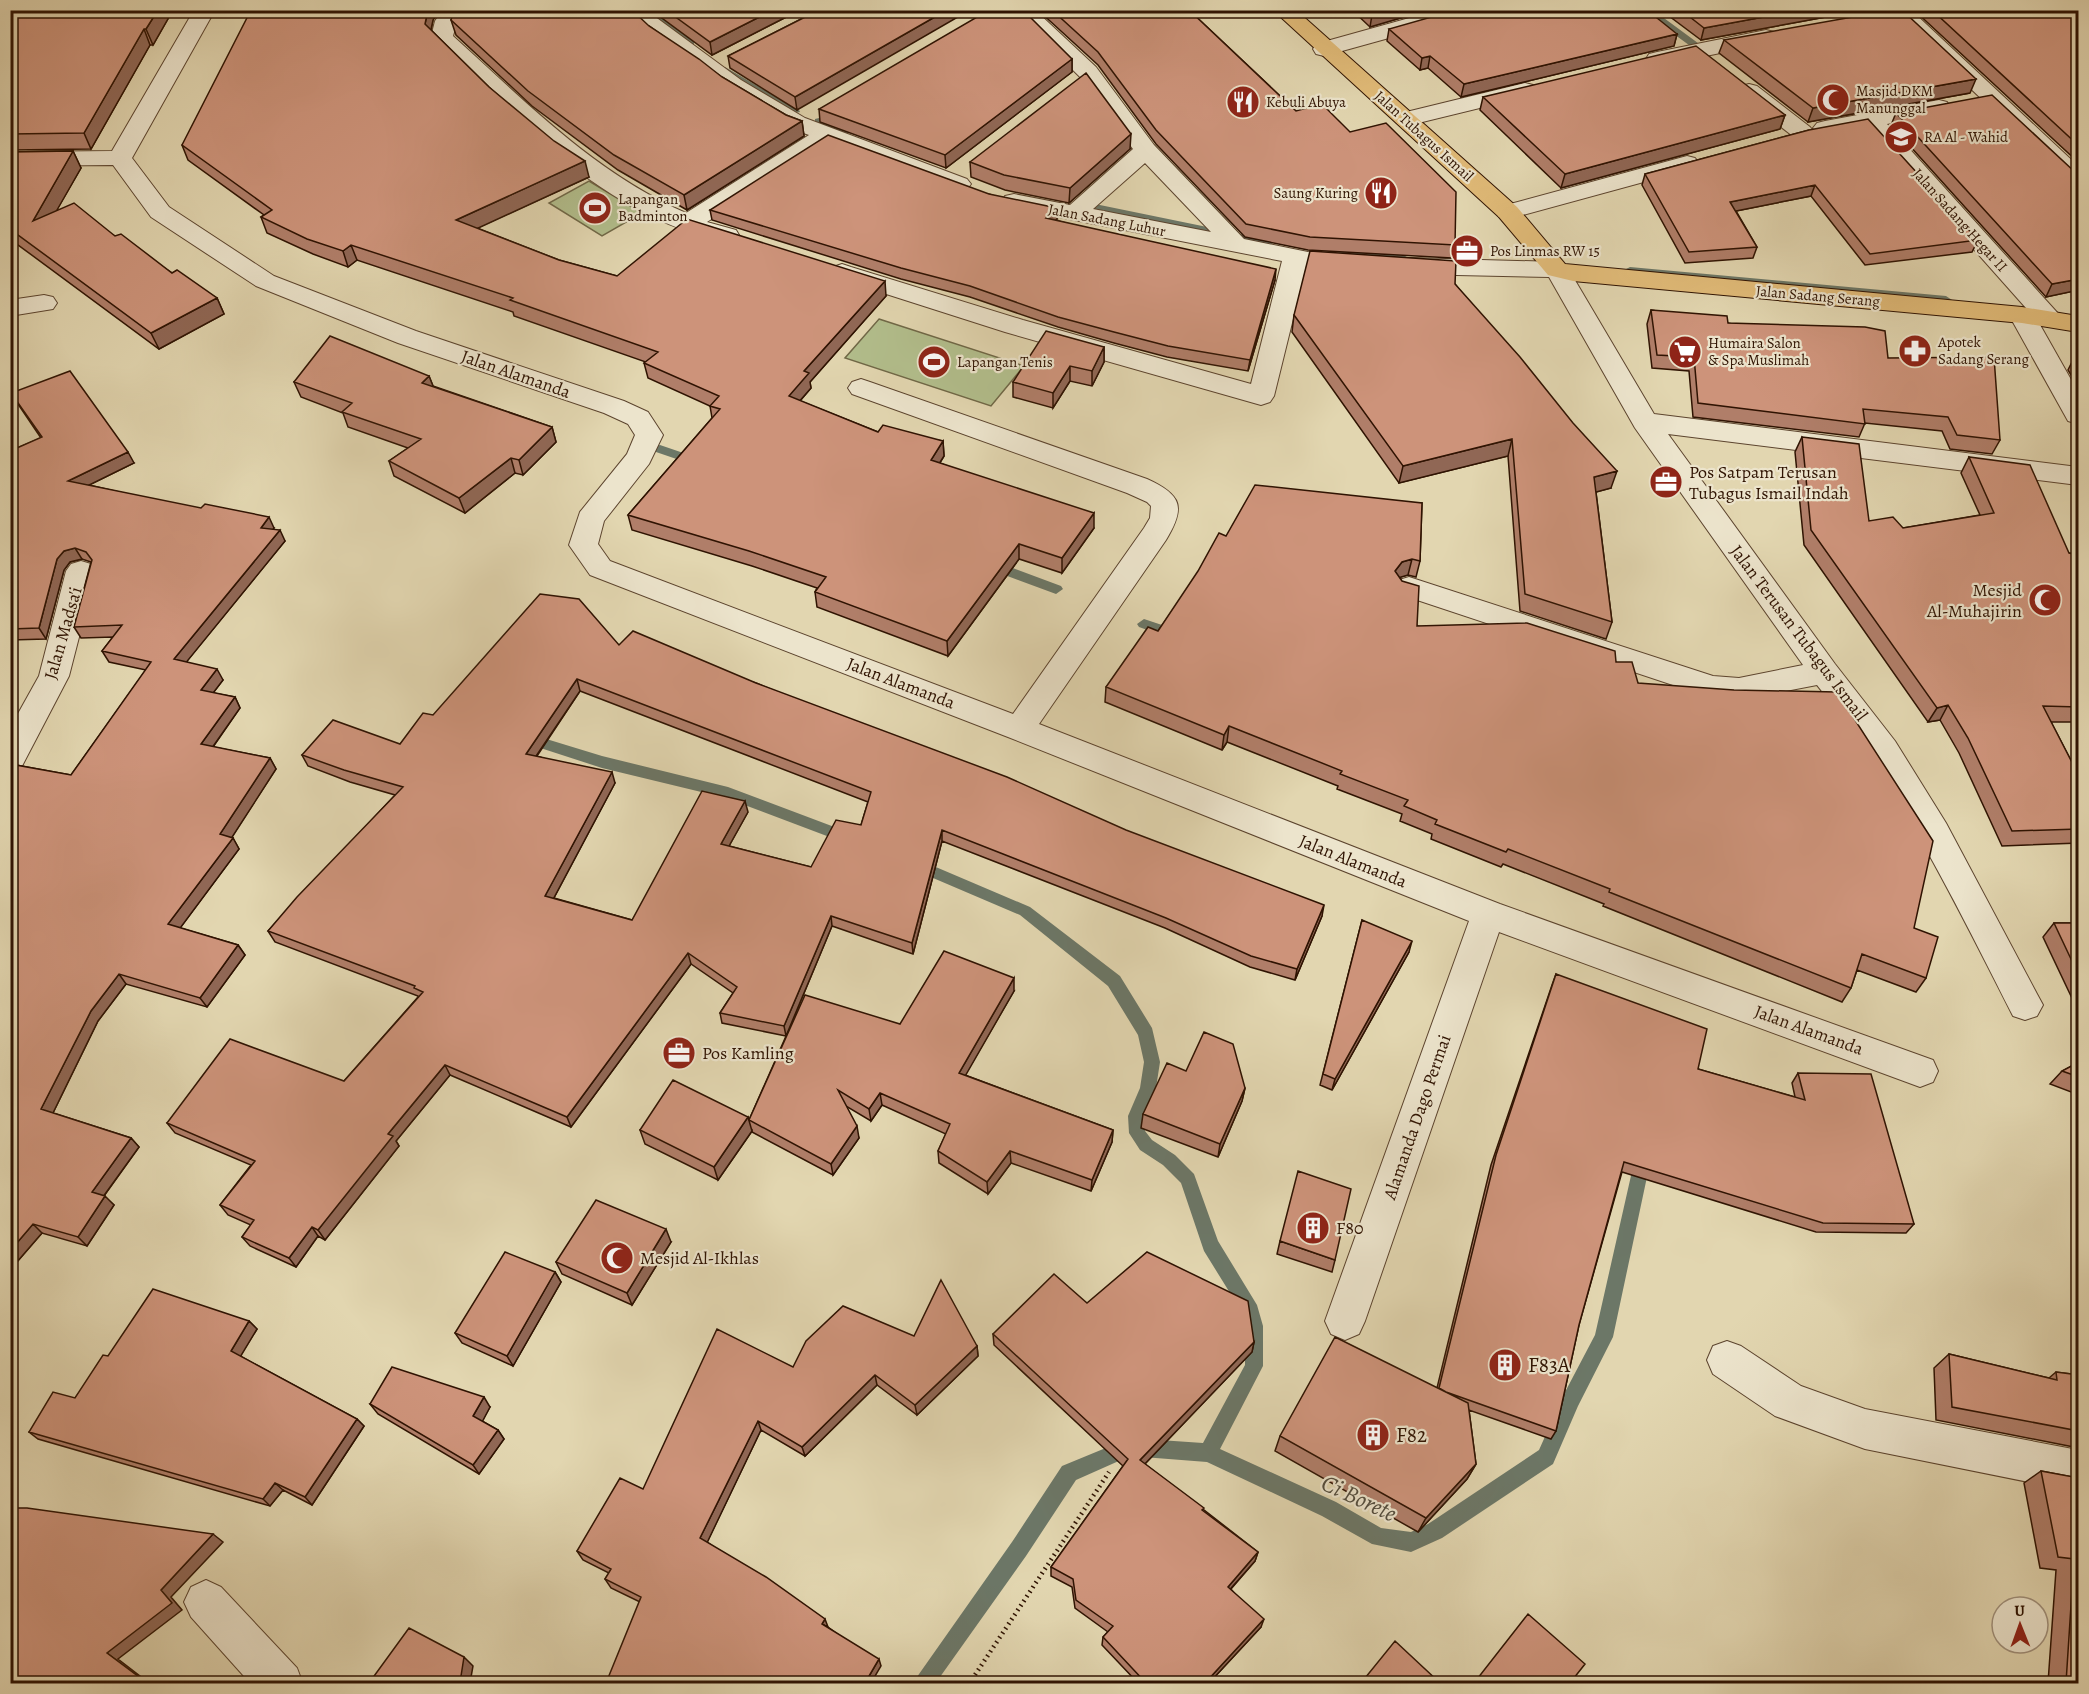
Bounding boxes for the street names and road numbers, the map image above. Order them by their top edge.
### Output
street label: Jalan Tubagus Ismail [1370,86,1478,186]
street label: Jalan Sadang Hegar II [1908,164,2012,276]
street label: Jalan Sadang Luhur [1047,199,1168,241]
street label: Jalan Sadang Serang [1755,281,1881,311]
street label: Jalan Alamanda [458,344,574,404]
street label: Jalan Terusan Tubagus Ismail [1725,540,1874,726]
street label: Jalan Madsa'i [38,584,88,682]
street label: Jalan Alamanda [843,651,959,715]
street label: Jalan Alamanda [1296,828,1411,894]
street label: Jalan Alamanda [1751,999,1867,1061]
street label: Alamanda Dago Permai [1377,1031,1456,1204]

